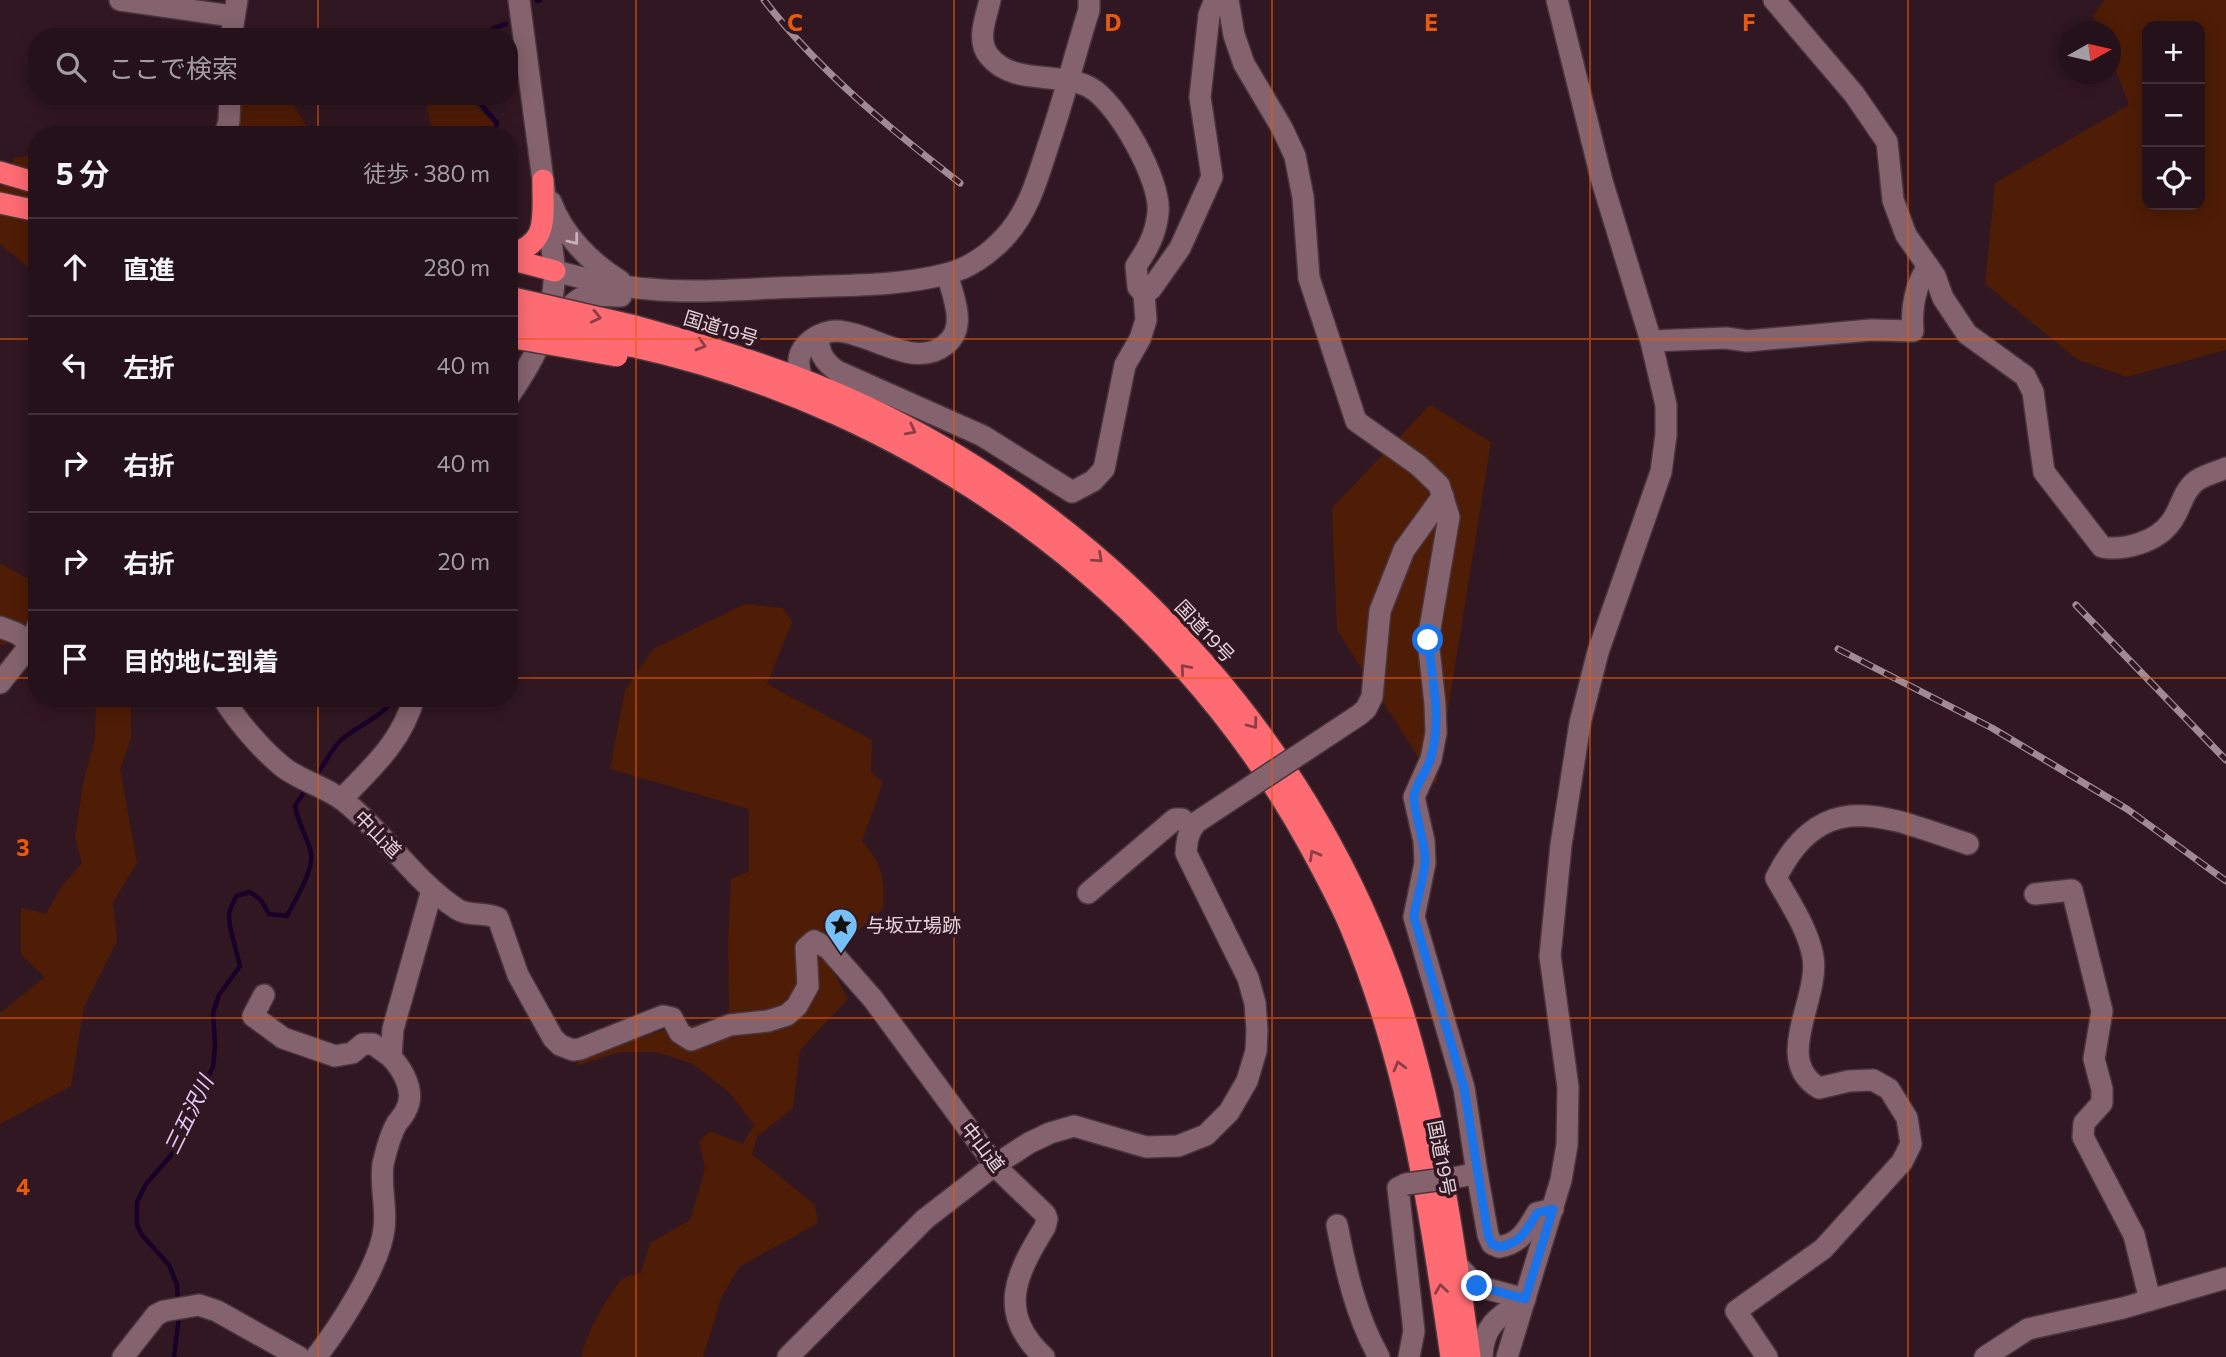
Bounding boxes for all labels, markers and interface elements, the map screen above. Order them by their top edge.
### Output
text: C [787,8,803,36]
text: D [1105,8,1122,36]
text: E [1424,8,1438,36]
text: F [1742,8,1756,36]
north arrow [2058,21,2121,84]
map controls [2142,21,2205,210]
button: + [2142,21,2205,84]
search box [28,28,518,105]
icon: search [52,48,90,86]
text: ここで検索 [108,52,238,83]
button: − [2142,84,2205,147]
button: locate [2142,147,2205,210]
text: 5 分 [56,154,109,191]
text: 徒歩 · 380 m [363,159,490,187]
one-way arrow [566,232,579,245]
icon: ahead [56,248,94,286]
text: 直進 [123,253,175,284]
text: 280 m [424,253,490,281]
street label: 国道19号 [681,305,761,350]
one-way arrow [590,309,602,323]
one-way arrow [694,336,706,351]
icon: left [56,346,94,384]
text: 左折 [123,351,175,382]
text: 40 m [437,351,490,379]
one-way arrow [904,421,916,435]
icon: right [56,444,94,482]
text: 右折 [123,449,175,480]
text: 40 m [437,449,490,477]
icon: right [56,542,94,580]
text: 右折 [123,547,175,578]
text: 20 m [438,547,490,575]
one-way arrow [1090,550,1103,562]
street label: 国道19号 [1171,595,1240,667]
route start [1412,624,1443,655]
icon: arrive [56,640,94,678]
text: 目的地に到着 [123,645,279,676]
one-way arrow [1180,664,1193,677]
one-way arrow [1245,716,1257,729]
street label: 中山道 [350,805,407,862]
text: 3 [16,833,30,861]
one-way arrow [1309,850,1323,863]
place icon: 与坂立場跡 [822,906,860,955]
place label: 与坂立場跡 [866,913,961,936]
one-way arrow [1392,1060,1407,1072]
water label: 三五沢川 [158,1069,218,1158]
street label: 中山道 [957,1117,1010,1176]
street label: 国道19号 [1424,1118,1461,1198]
text: 4 [16,1172,30,1200]
route end [1461,1270,1492,1301]
one-way arrow [1434,1284,1449,1295]

